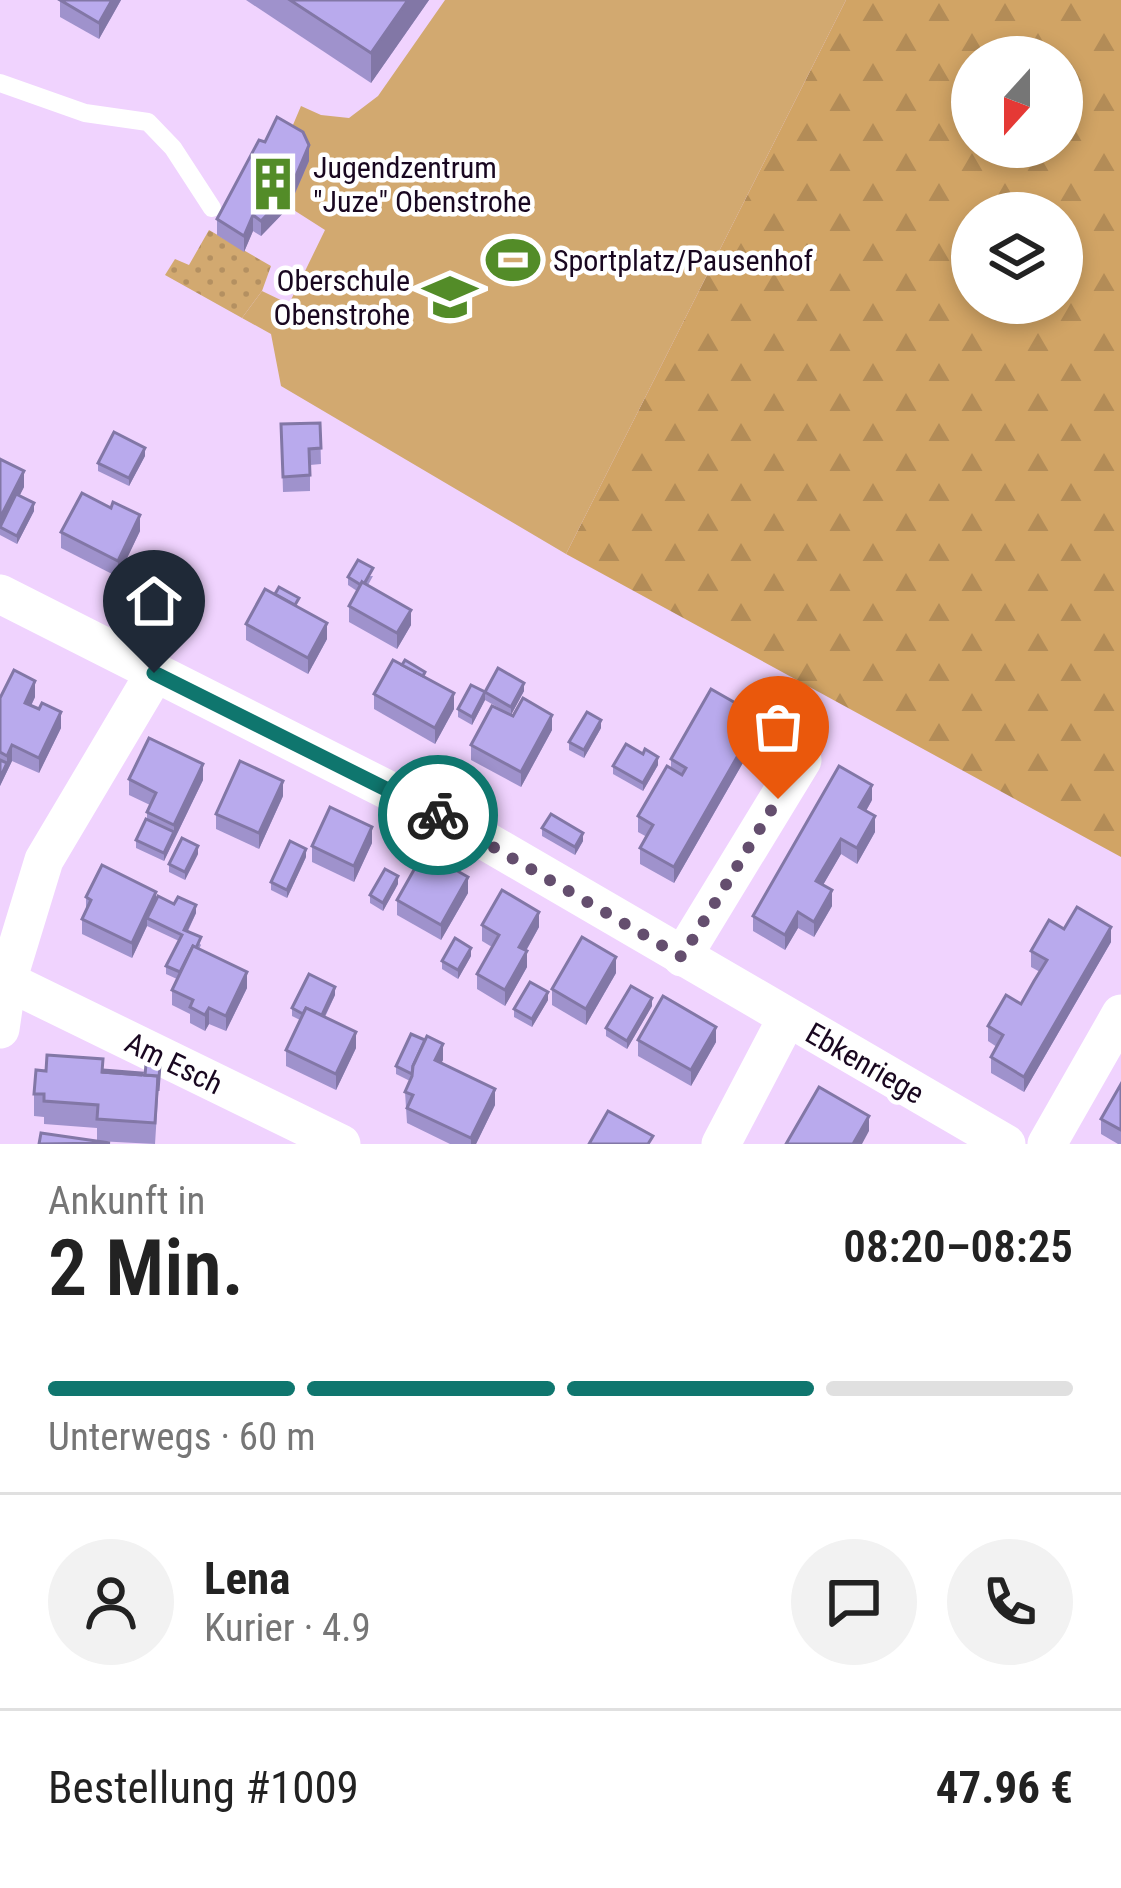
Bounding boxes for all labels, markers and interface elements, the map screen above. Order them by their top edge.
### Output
north arrow [951,36,1083,168]
map controls [951,36,1083,324]
place label: Jugendzentrum "Juze" Obenstrohe [313,150,531,219]
building icon: Jugendzentrum "Juze" Obenstrohe [244,155,302,213]
button: layers [951,192,1083,324]
sports icon: Sportplatz/Pausenhof [484,231,542,289]
place label: Sportplatz/Pausenhof [553,243,814,278]
place label: Oberschule Obenstrohe [274,263,410,332]
school or university icon: Oberschule Obenstrohe [421,268,479,326]
pin [103,550,205,673]
icon: home [121,568,187,634]
pin [727,676,829,799]
icon: bag [745,694,811,760]
courier [378,755,498,875]
icon: bike [405,782,471,848]
street label: Ebkenriege [800,1015,930,1111]
street label: Am Esch [120,1025,228,1101]
text: Ankunft in [48,1178,205,1224]
text: 08:20–08:25 [843,1220,1073,1273]
text: 2 Min. [48,1223,244,1314]
text: Unterwegs · 60 m [48,1414,316,1460]
button: person [48,1539,174,1665]
button: chat [791,1539,917,1665]
button: phone [947,1539,1073,1665]
text: Lena [204,1552,290,1605]
text: Kurier · 4.9 [204,1605,371,1651]
text: Bestellung #1009 [48,1761,359,1814]
text: 47.96 € [936,1761,1073,1814]

